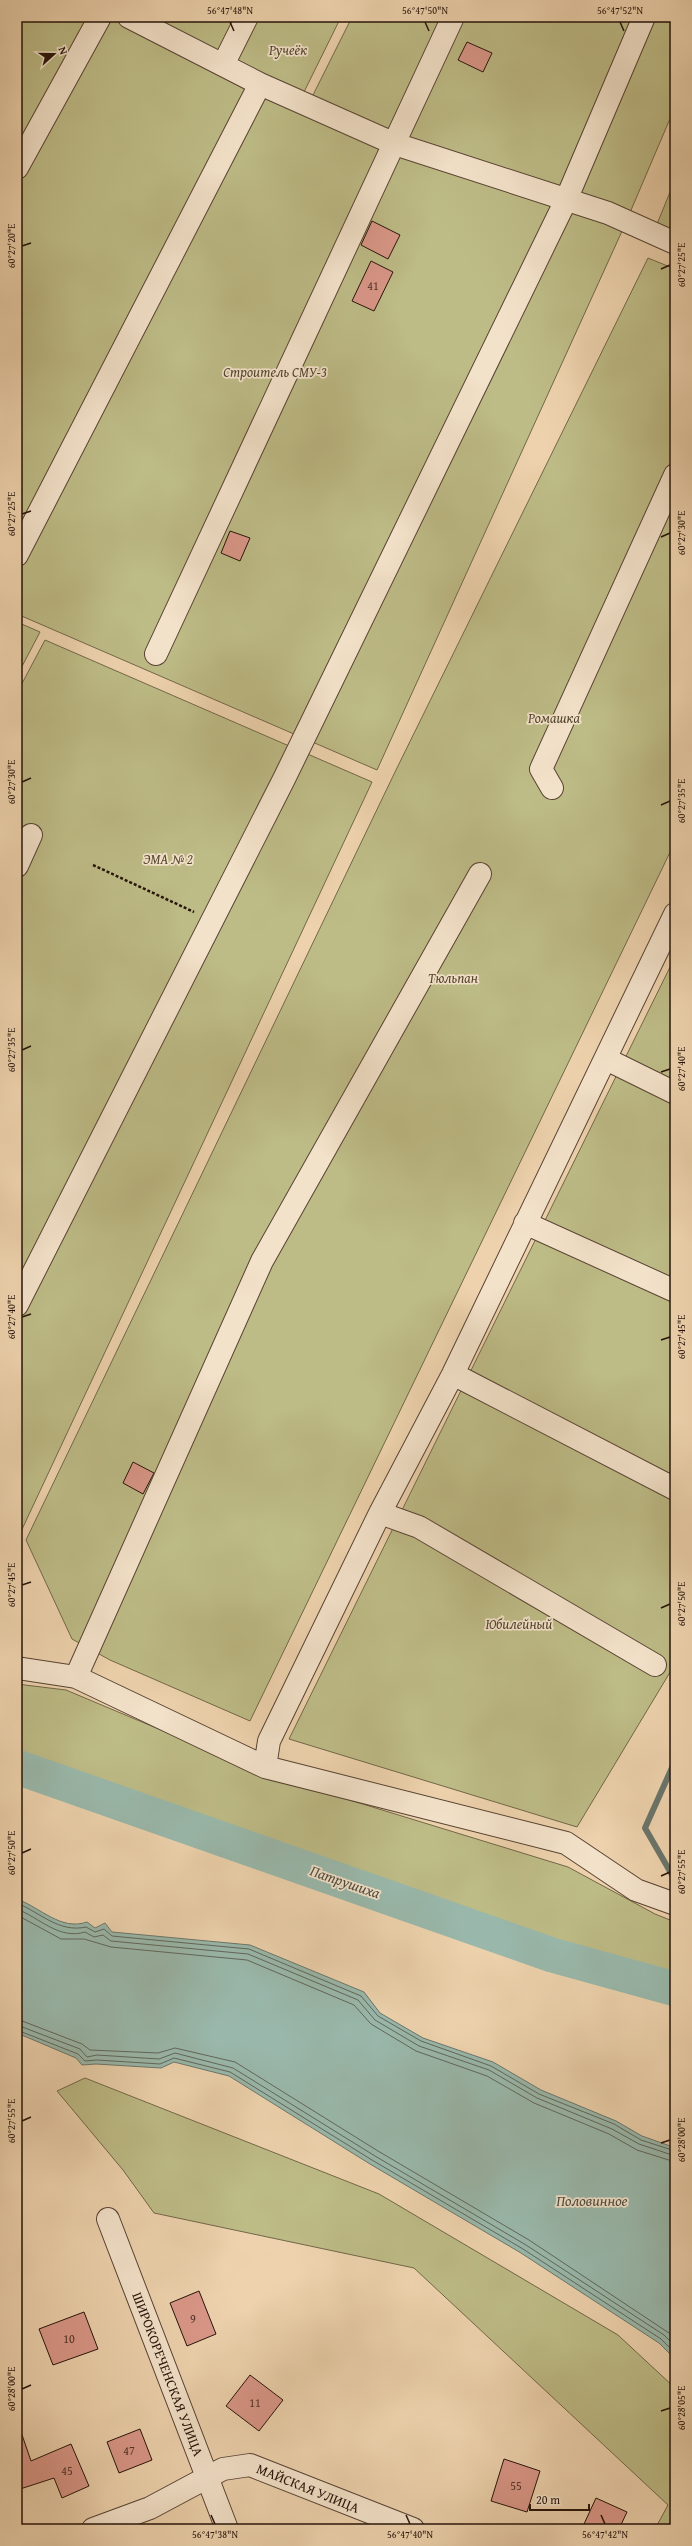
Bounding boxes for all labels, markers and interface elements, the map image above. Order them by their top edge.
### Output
text: 56°47'48"N [207,3,253,18]
text: 56°47'50"N [402,3,448,18]
text: 56°47'52"N [597,3,643,18]
north arrow [34,34,74,74]
park label: Ручеёк [268,40,307,60]
text: N [55,44,72,57]
text: 60°27'20"E [4,224,19,268]
text: 60°27'25"E [674,243,689,287]
house number: 41 [367,277,379,294]
park label: Строитель СМУ-3 [223,362,327,382]
text: 60°27'25"E [4,492,19,536]
text: 60°27'30"E [674,511,689,555]
park label: Ромашка [527,708,581,728]
text: 60°27'30"E [4,760,19,804]
text: 60°27'35"E [674,779,689,823]
park label: ЭМА № 2 [143,849,193,869]
park label: Тюльпан [428,968,478,988]
text: 60°27'35"E [4,1028,19,1072]
text: 60°27'40"E [674,1047,689,1091]
text: 60°27'40"E [4,1295,19,1339]
text: 60°27'45"E [674,1315,689,1359]
text: 60°27'45"E [4,1563,19,1607]
text: 60°27'50"E [674,1582,689,1626]
park label: Юбилейный [486,1614,552,1634]
text: 60°27'50"E [4,1831,19,1875]
text: 60°27'55"E [674,1850,689,1894]
water label: Патрушиха [307,1860,383,1903]
text: 60°27'55"E [4,2099,19,2143]
text: 60°28'00"E [674,2118,689,2162]
water label: Половинное [556,2190,628,2211]
street label: ШИРОКОРЕЧЕНСКАЯ УЛИЦА [127,2289,209,2459]
house number: 9 [190,2310,196,2327]
house number: 10 [63,2330,75,2347]
text: 60°28'00"E [4,2367,19,2411]
text: 60°28'05"E [674,2386,689,2430]
house number: 11 [249,2394,261,2411]
house number: 47 [123,2442,135,2459]
street label: МАЙСКАЯ УЛИЦА [254,2458,363,2518]
house number: 45 [61,2462,73,2479]
house number: 55 [510,2477,522,2494]
scale bar [530,2486,589,2512]
text: 20 m [536,2491,560,2508]
text: 56°47'38"N [192,2527,238,2542]
text: 56°47'40"N [387,2527,433,2542]
text: 56°47'42"N [582,2527,628,2542]

